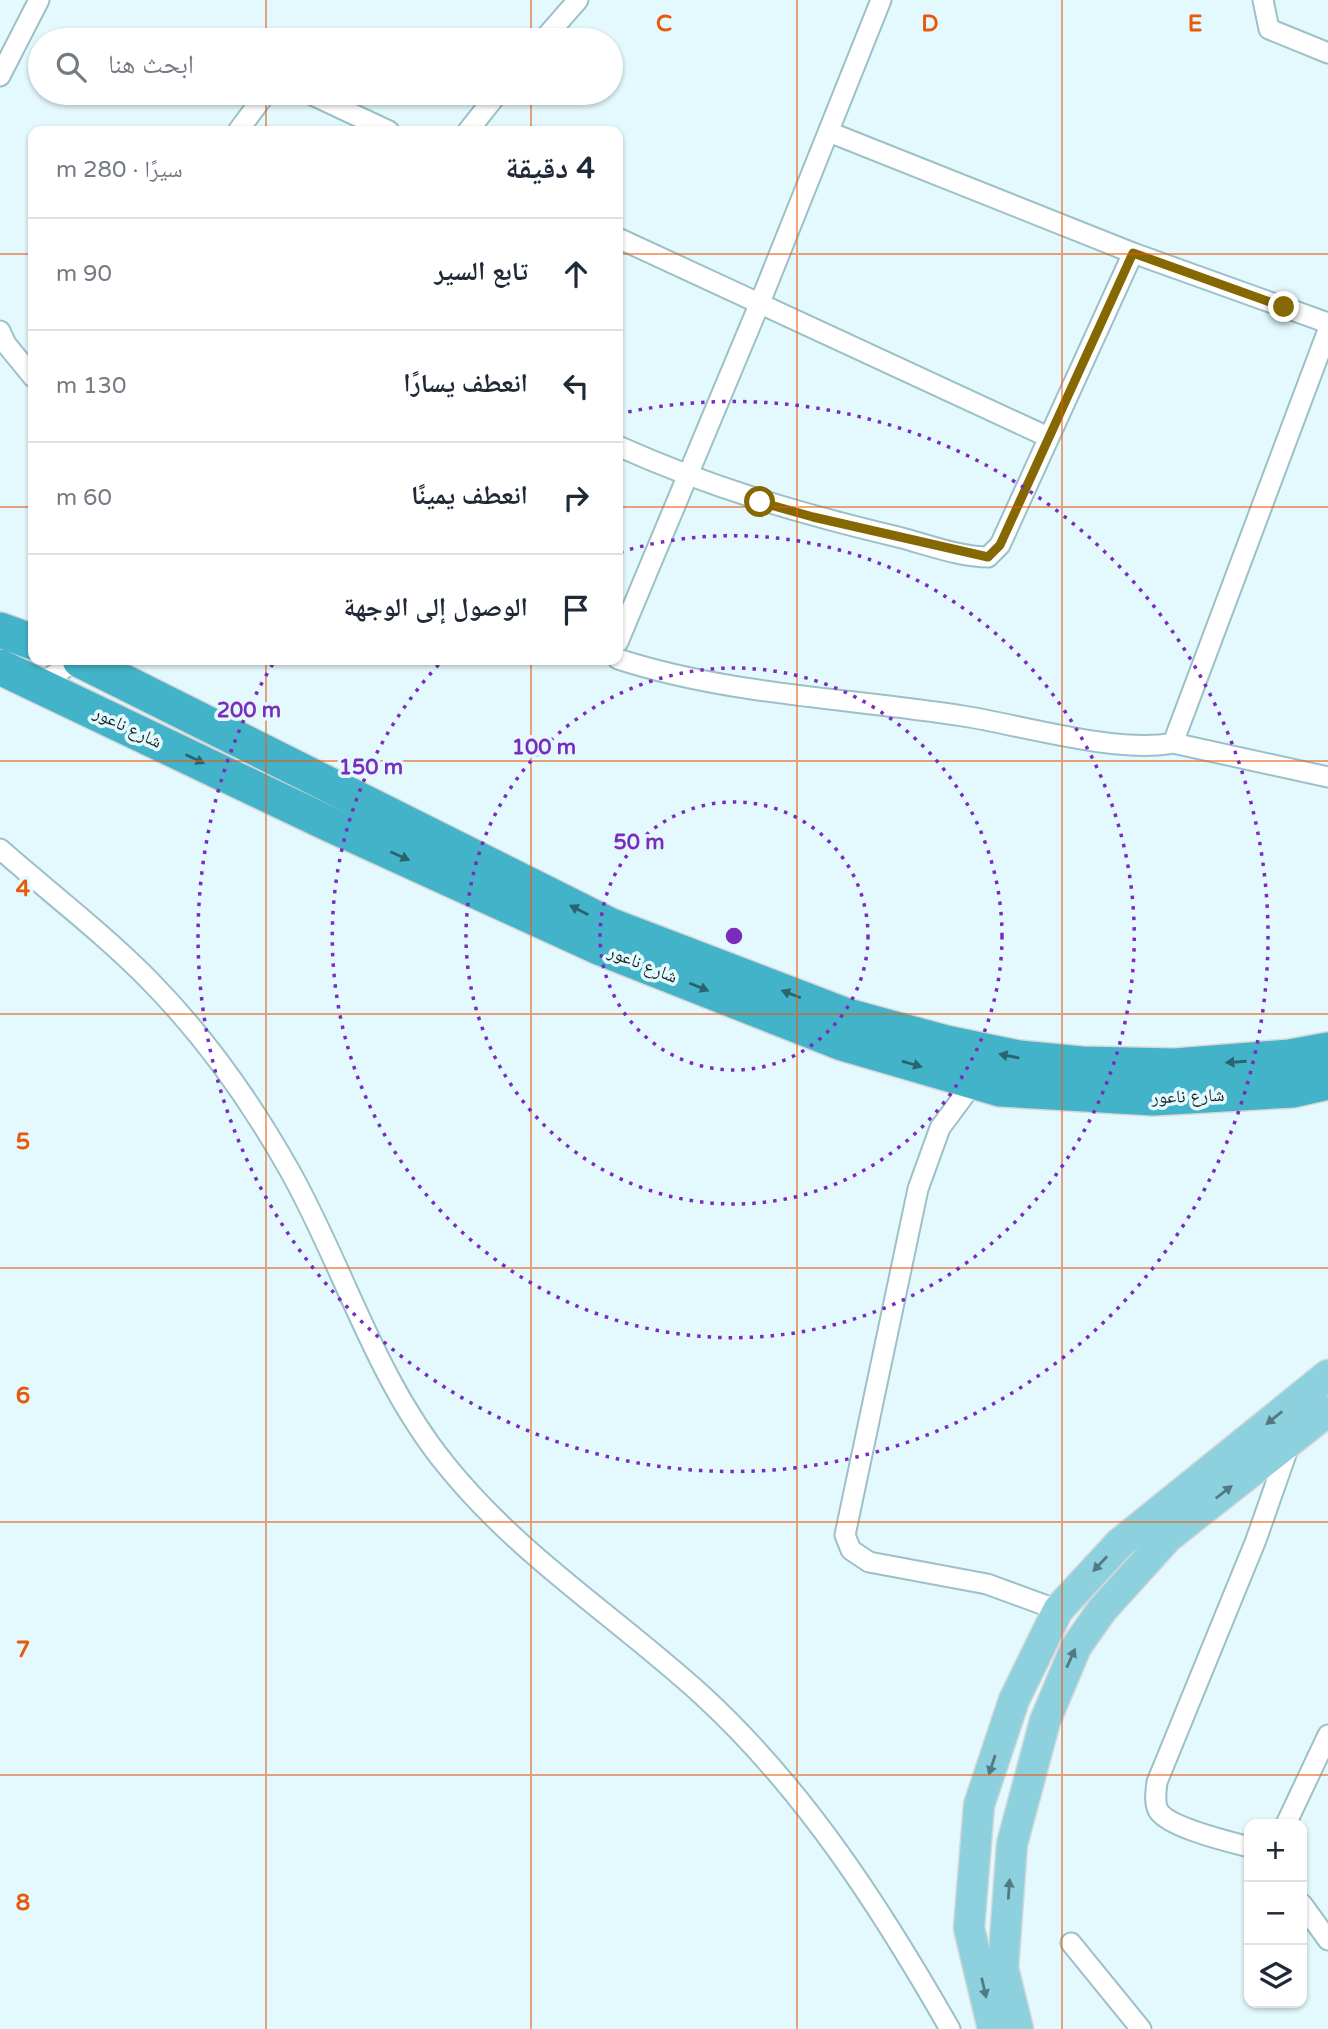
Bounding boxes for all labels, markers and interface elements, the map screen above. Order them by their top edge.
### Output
text: C [656,10,672,38]
text: D [921,10,939,38]
text: E [1188,10,1202,38]
search box [28,28,623,105]
icon: search [52,48,90,86]
text: ابحث هنا [108,49,194,80]
text: 4 دقيقة [505,150,595,187]
text: سيرًا · 280 m [56,156,183,184]
icon: ahead [557,255,595,293]
text: تابع السير [435,256,528,287]
text: 90 m [56,260,112,288]
route end [1268,291,1299,322]
icon: left [557,367,595,405]
text: انعطف يسارًا [403,368,528,399]
text: 130 m [56,372,126,400]
icon: right [557,479,595,517]
text: انعطف يمينًا [411,480,528,511]
text: 60 m [56,484,112,512]
route start [744,486,775,517]
icon: arrive [557,591,595,629]
text: الوصول إلى الوجهة [344,592,528,623]
text: 200 m [217,698,281,723]
street label: شارع ناعور [90,701,166,753]
text: 100 m [512,735,576,760]
one-way arrow [185,753,205,765]
text: 150 m [339,755,403,780]
text: 50 m [613,830,665,855]
one-way arrow [390,851,410,862]
text: 4 [16,875,31,903]
one-way arrow [569,905,589,916]
centre of rings [722,924,746,948]
street label: شارع ناعور [604,940,681,988]
one-way arrow [688,981,709,992]
one-way arrow [780,988,801,999]
one-way arrow [998,1050,1020,1061]
one-way arrow [1225,1057,1247,1068]
one-way arrow [901,1059,923,1070]
street label: شارع ناعور [1150,1084,1225,1108]
text: 5 [16,1128,30,1156]
text: 6 [16,1382,30,1410]
one-way arrow [1266,1410,1284,1425]
one-way arrow [1216,1485,1233,1500]
one-way arrow [1093,1555,1109,1572]
text: 7 [16,1636,30,1664]
one-way arrow [1065,1648,1077,1668]
one-way arrow [987,1755,997,1776]
map controls [1244,1819,1307,2008]
button: + [1244,1819,1307,1882]
one-way arrow [1004,1878,1015,1900]
button: − [1244,1882,1307,1945]
text: 8 [16,1889,30,1917]
button: layers [1244,1945,1307,2008]
one-way arrow [978,1977,989,1999]

